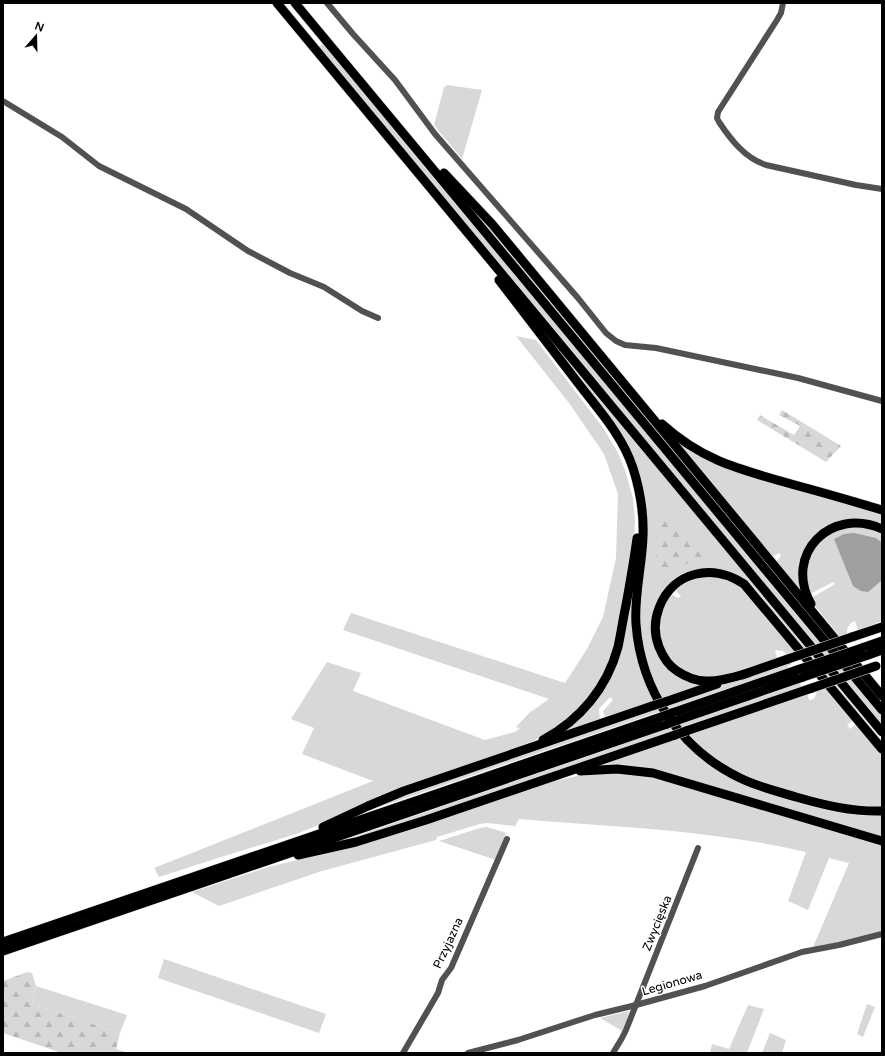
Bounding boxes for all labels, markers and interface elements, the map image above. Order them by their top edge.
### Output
north arrow [16,16,56,56]
text: N [33,19,46,35]
street label: Zwycięska [640,893,674,953]
street label: Przyjazna [430,915,466,971]
street label: Legionowa [640,968,704,998]

